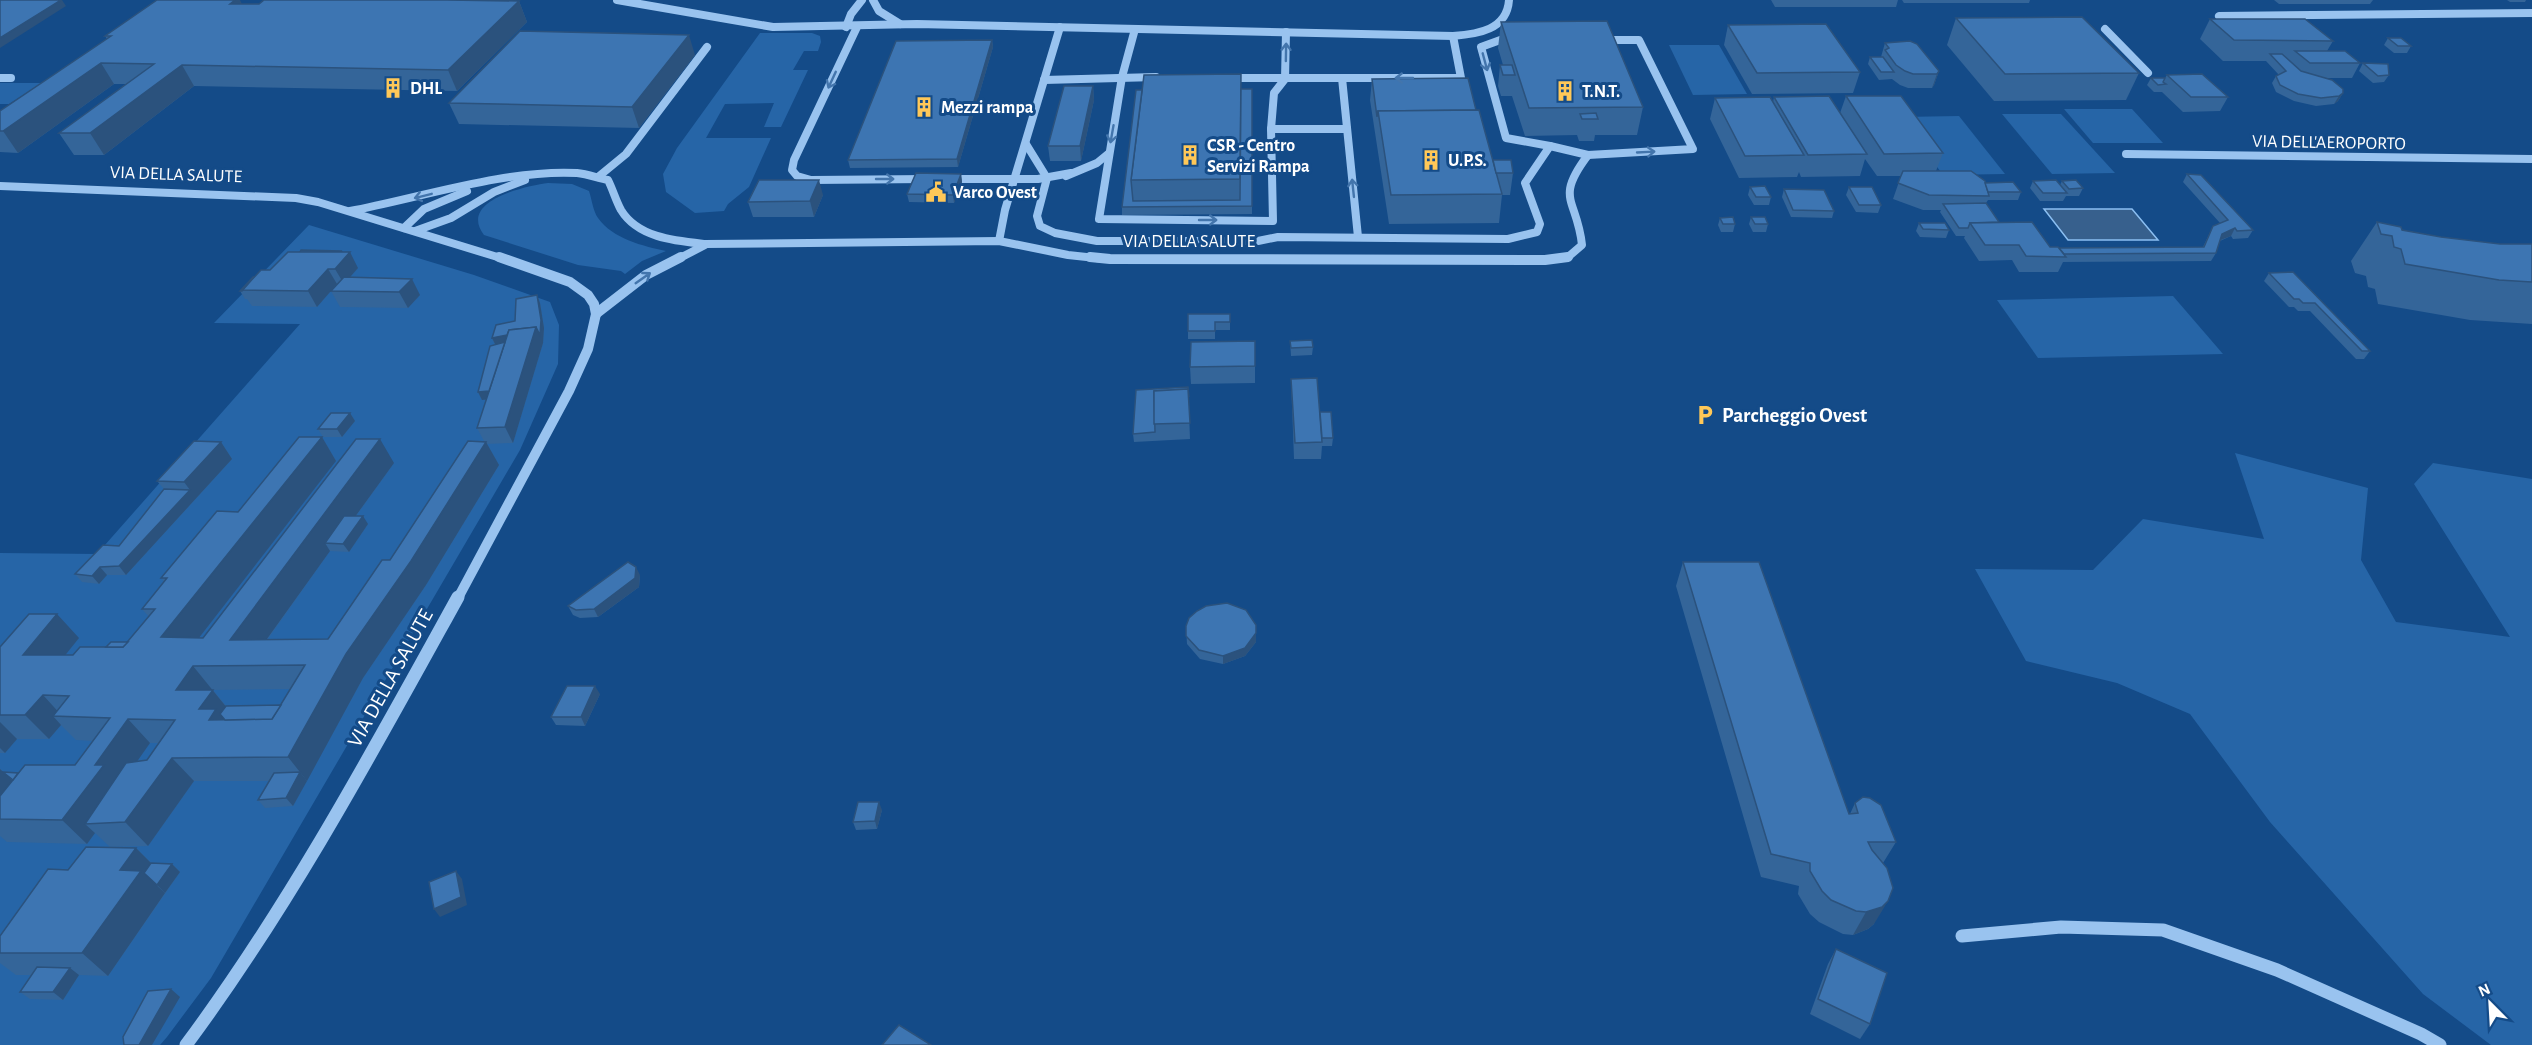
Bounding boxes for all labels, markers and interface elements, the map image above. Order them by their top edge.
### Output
one-way arrow [1280,43,1291,63]
one-way arrow [1480,52,1492,71]
one-way arrow [825,70,837,88]
one-way arrow [1394,72,1414,84]
building icon: DHL [381,76,405,100]
building icon: T.N.T. [1553,79,1577,103]
place label: DHL [410,80,442,98]
place label: T.N.T. [1582,83,1620,101]
building icon: Mezzi rampa [912,95,936,119]
place label: Mezzi rampa [941,99,1034,117]
one-way arrow [1106,124,1117,144]
street label: VIA DELL'AEROPORTO [2252,133,2406,153]
place label: CSR - Centro Servizi Rampa [1207,137,1310,176]
building icon: CSR - Centro Servizi Rampa [1178,143,1202,167]
one-way arrow [1636,146,1656,157]
building icon: U.P.S. [1419,148,1443,172]
place label: U.P.S. [1448,152,1487,170]
street label: VIA DELLA SALUTE [110,164,243,186]
one-way arrow [875,173,895,185]
one-way arrow [1347,178,1358,198]
public building icon: Varco Ovest [924,180,948,204]
place label: Varco Ovest [953,184,1037,202]
one-way arrow [414,191,433,203]
one-way arrow [1198,214,1218,226]
street label: VIA DELLA SALUTE [1123,233,1255,251]
one-way arrow [635,272,651,284]
parking icon: Parcheggio Ovest [1693,403,1717,427]
place label: Parcheggio Ovest [1722,405,1867,426]
street label: VIA DELLA SALUTE [344,606,437,751]
north arrow [2460,973,2520,1033]
text: N [2476,981,2493,1000]

